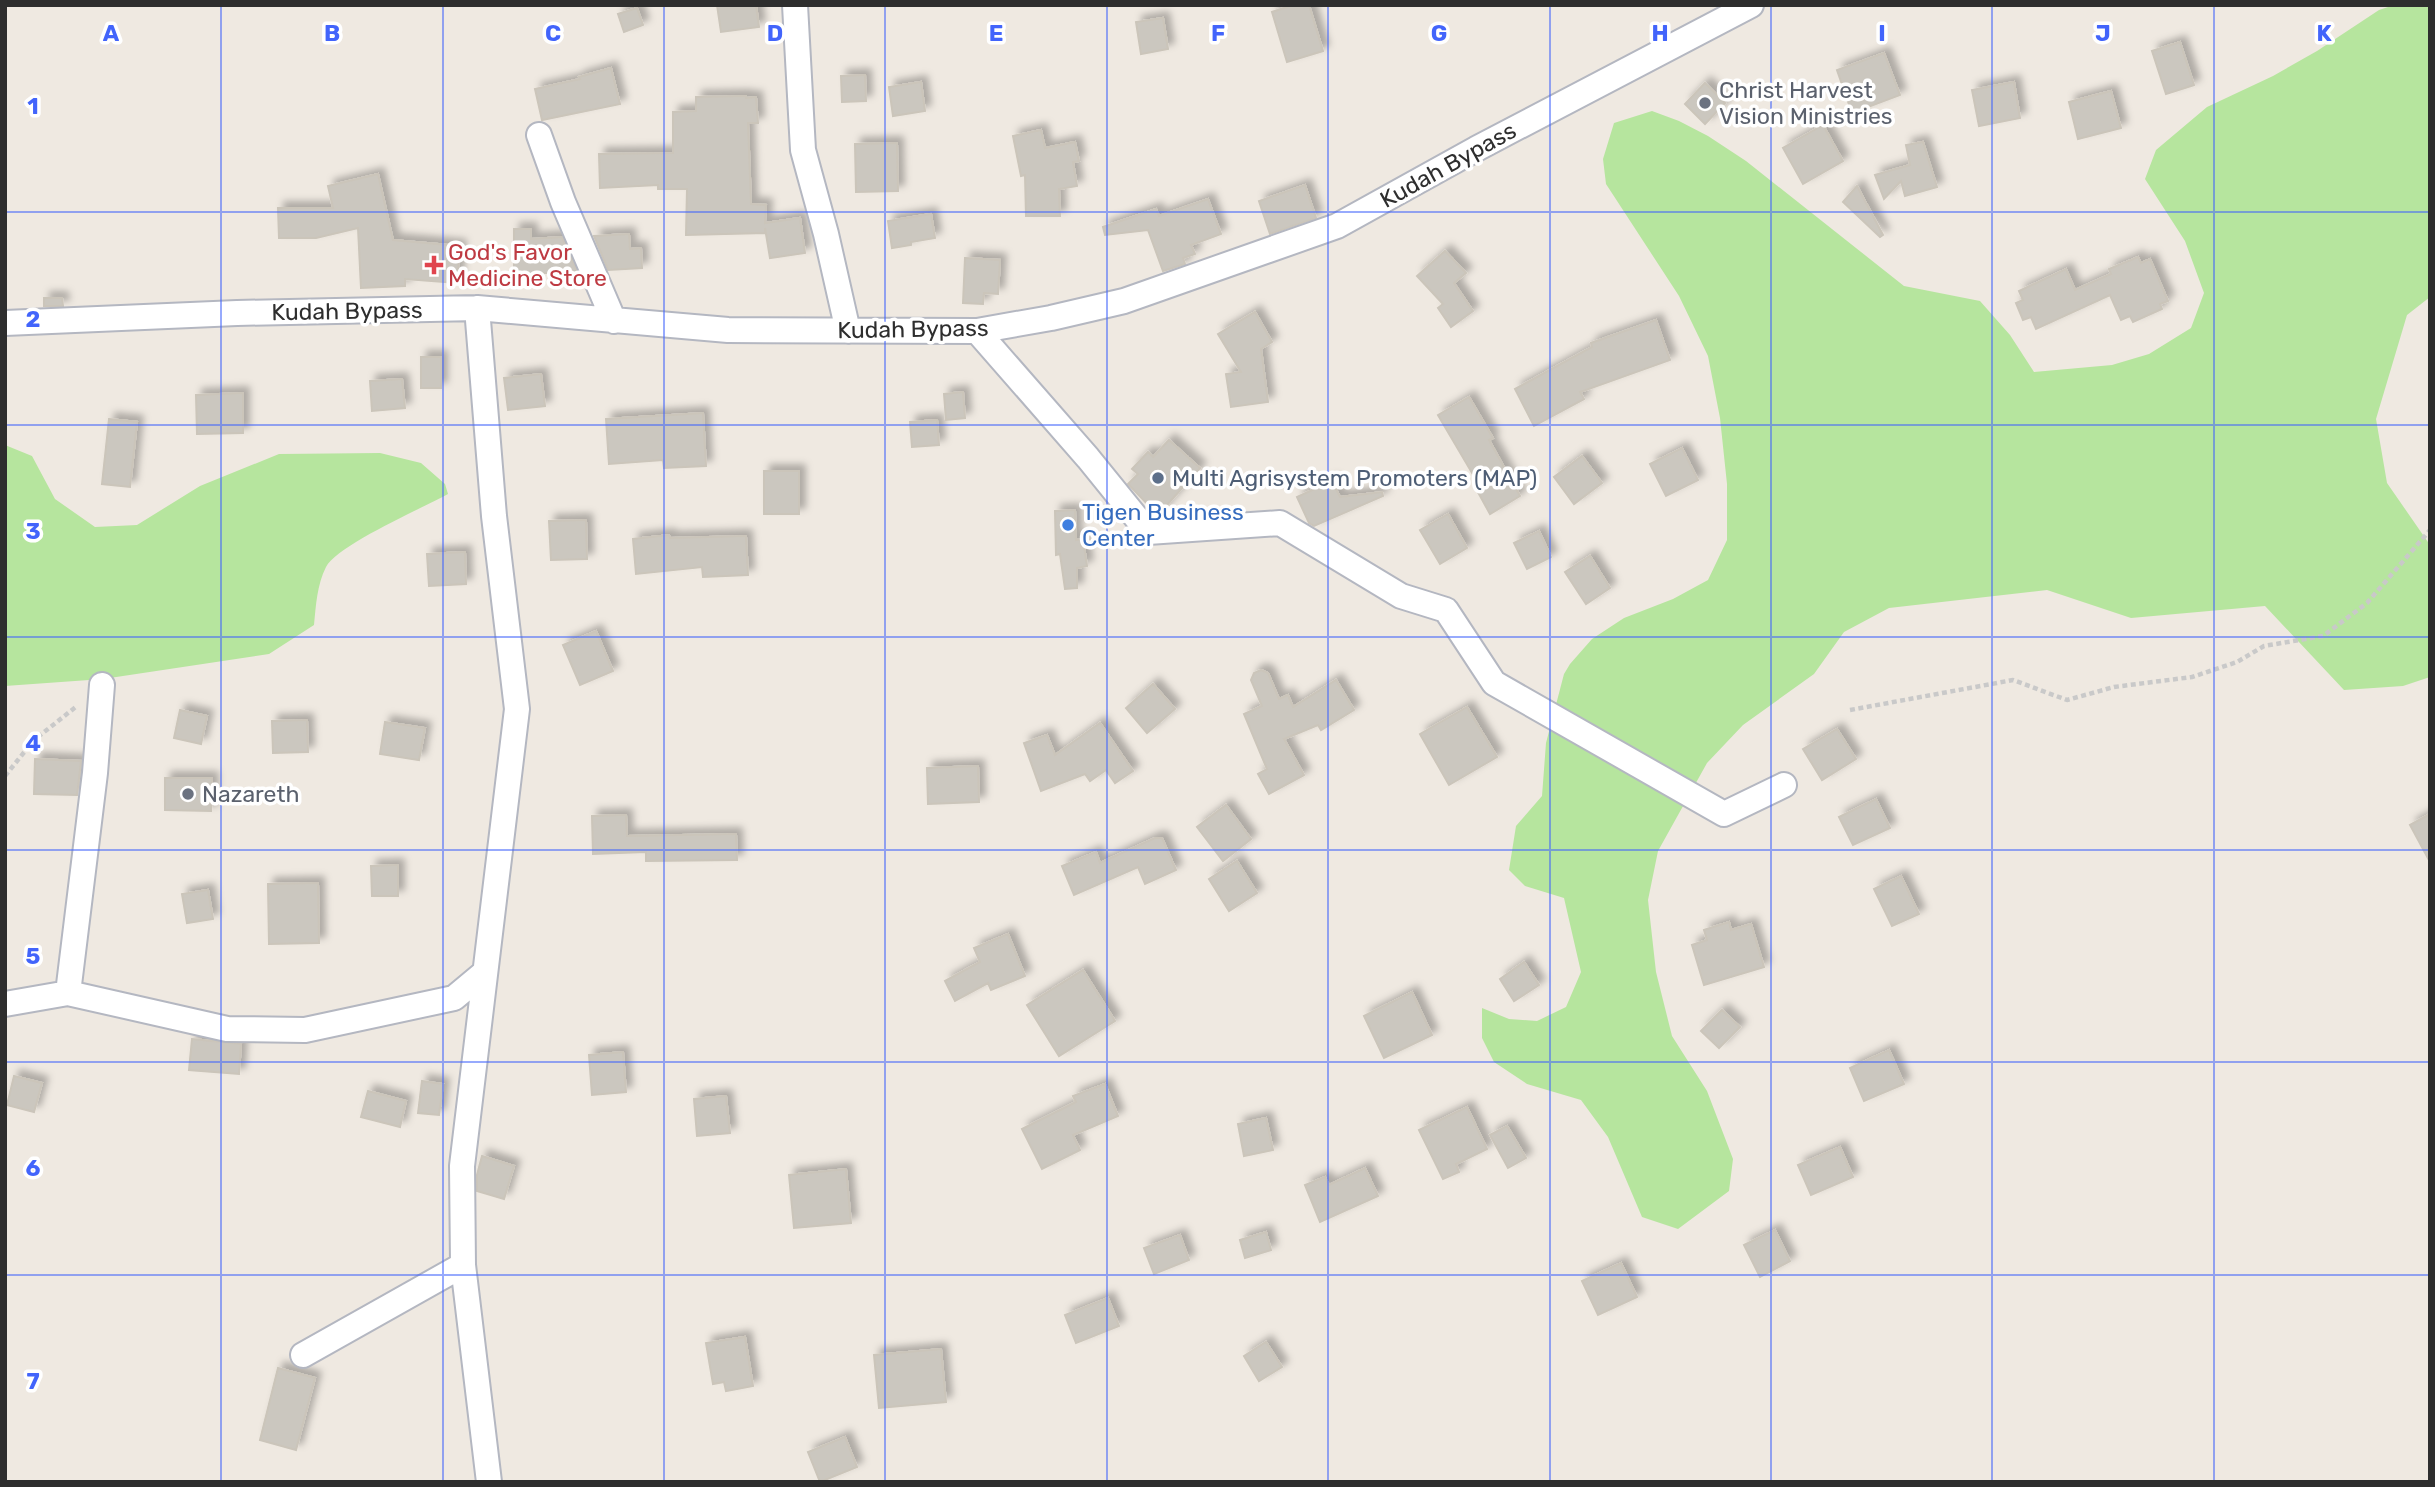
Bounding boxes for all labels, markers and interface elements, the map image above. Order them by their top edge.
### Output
text: A [103,19,120,47]
text: B [324,19,340,47]
text: C [545,19,561,47]
text: D [767,19,783,47]
text: E [989,19,1003,47]
text: F [1211,19,1225,47]
text: G [1431,19,1447,47]
text: H [1651,19,1669,47]
text: I [1878,19,1886,47]
text: J [2095,19,2111,47]
text: K [2316,19,2332,47]
place label: Christ Harvest Vision Ministries [1719,76,1893,130]
text: 1 [27,92,39,120]
marker: Christ Harvest Vision Ministries [1697,95,1713,111]
street label: Kudah Bypass [1375,116,1521,214]
place label: God's Favor Medicine Store [448,238,607,292]
marker: God's Favor Medicine Store [426,257,442,273]
street label: Kudah Bypass [271,296,423,326]
text: 2 [26,305,40,333]
street label: Kudah Bypass [837,314,989,344]
place label: Multi Agrisystem Promoters (MAP) [1172,464,1537,492]
marker: Multi Agrisystem Promoters (MAP) [1150,470,1166,486]
place label: Tigen Business Center [1082,498,1244,552]
text: 3 [25,517,41,545]
marker: Tigen Business Center [1060,517,1076,533]
text: 4 [25,729,41,757]
place label: Nazareth [202,780,299,808]
marker: Nazareth [180,786,196,802]
text: 5 [26,942,41,970]
text: 6 [26,1154,41,1182]
text: 7 [26,1367,40,1395]

